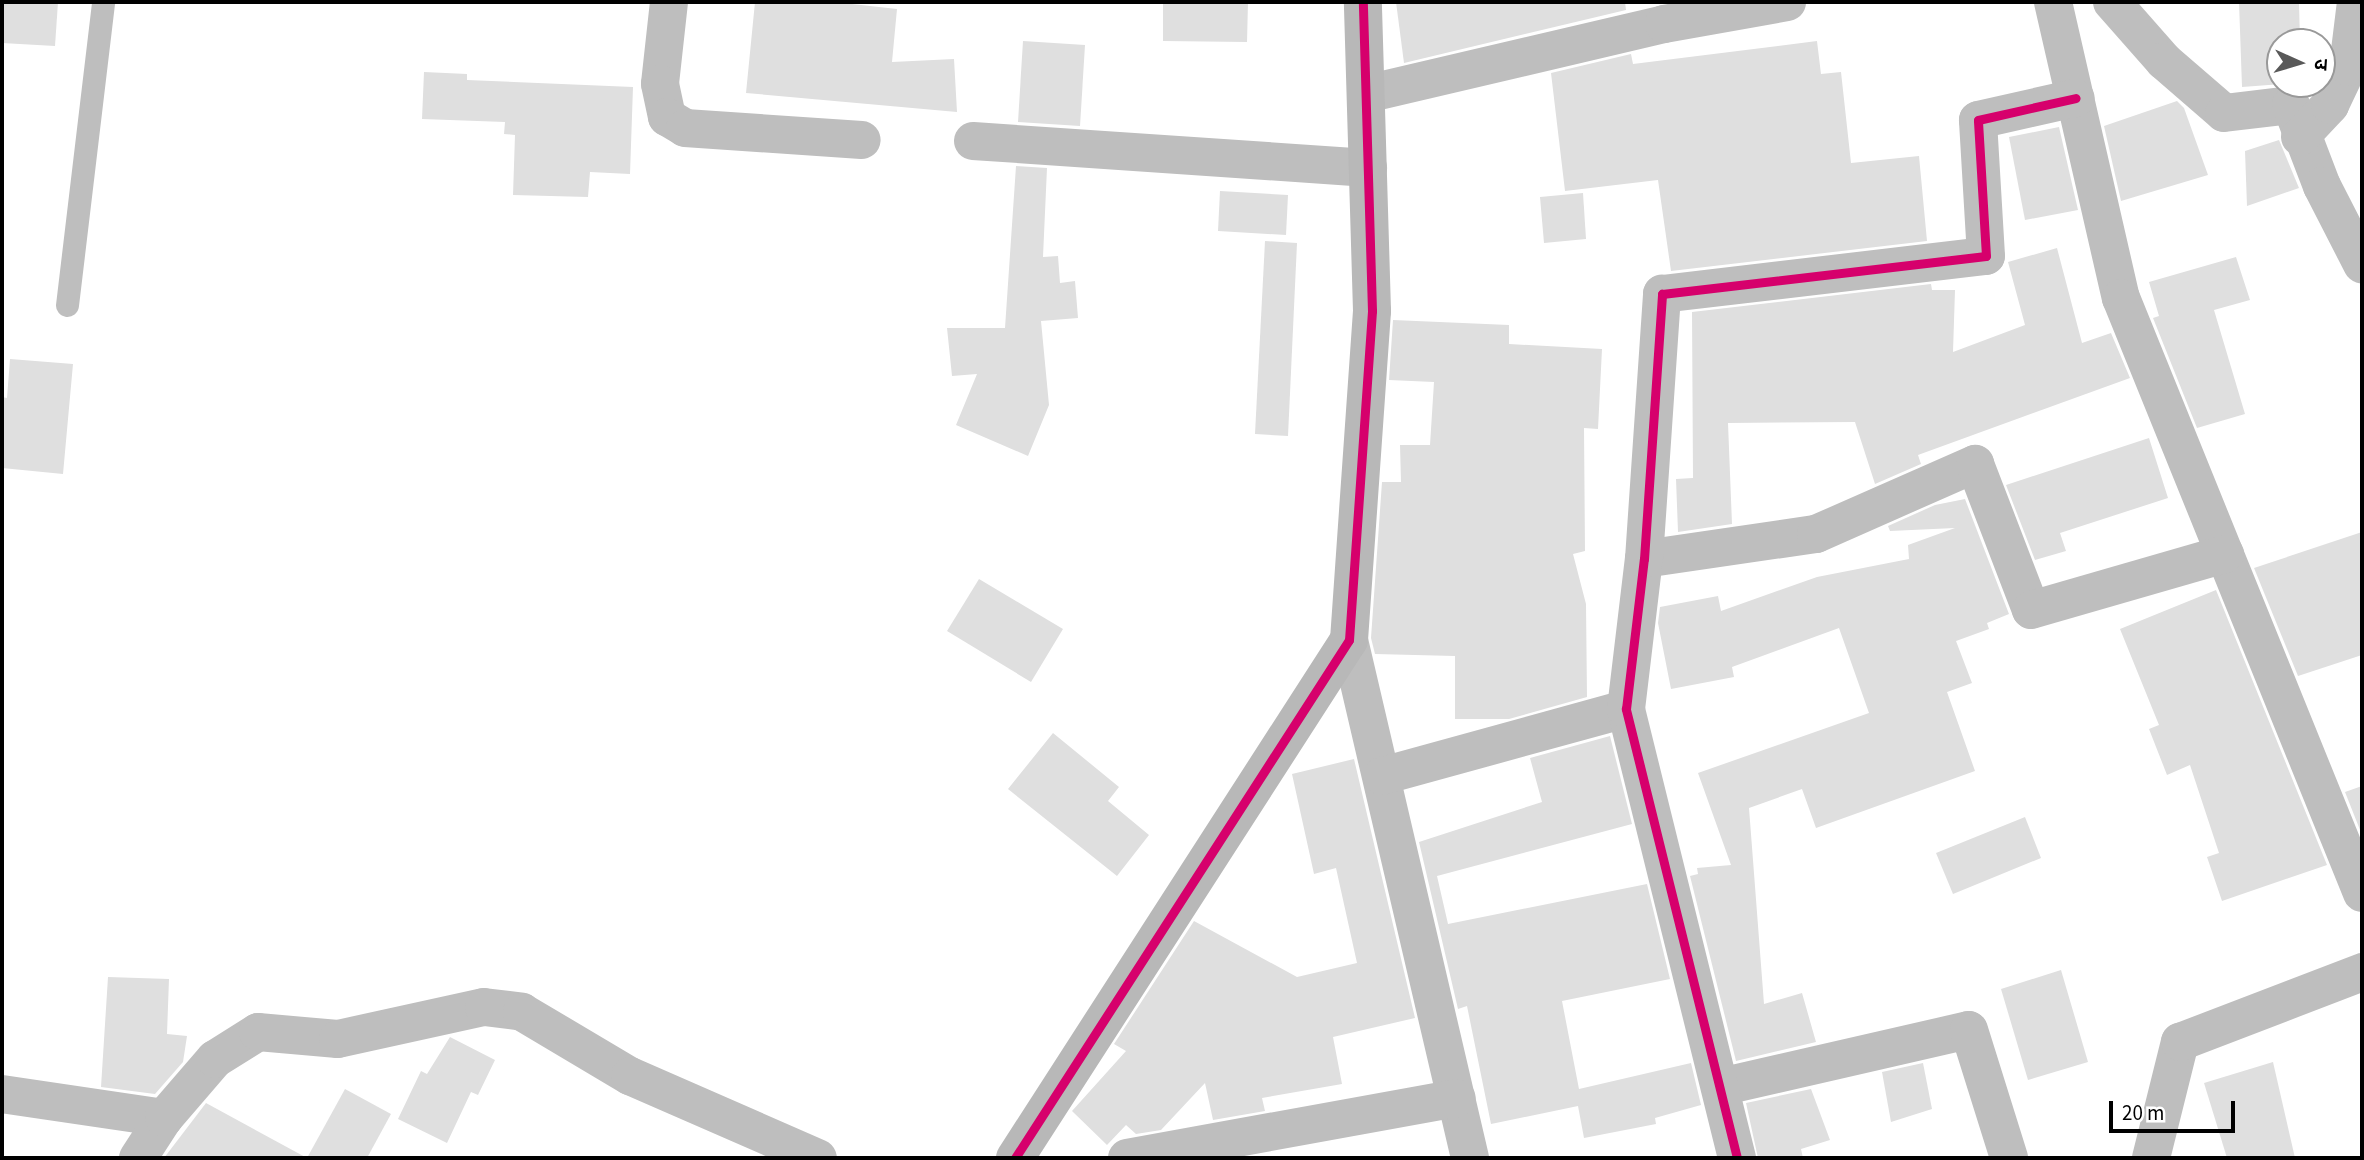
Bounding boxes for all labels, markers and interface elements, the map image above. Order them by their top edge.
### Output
north arrow [2266,28,2336,98]
text: उ [2307,58,2334,71]
scale bar [2112,1086,2238,1130]
text: 20 m [2122,1098,2164,1128]

